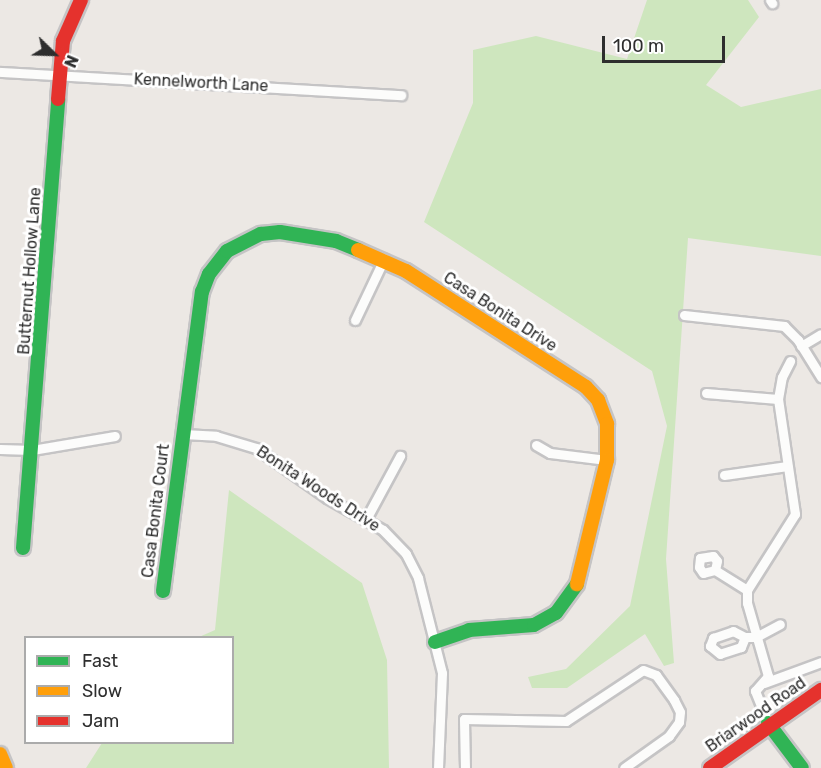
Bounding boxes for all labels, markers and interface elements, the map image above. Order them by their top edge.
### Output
north arrow [24,24,84,84]
scale bar [605,24,728,62]
text: 100 m [613,35,664,57]
text: N [60,52,82,70]
street label: Kennelworth Lane [133,70,269,96]
street label: Butternut Hollow Lane [15,187,45,355]
street label: Casa Bonita Drive [440,268,560,356]
street label: Bonita Woods Drive [253,442,383,536]
street label: Casa Bonita Court [138,443,174,579]
legend [24,636,234,744]
text: Fast [82,650,118,672]
street label: Briarwood Road [702,673,810,757]
text: Slow [82,680,122,702]
text: Jam [82,710,119,732]

